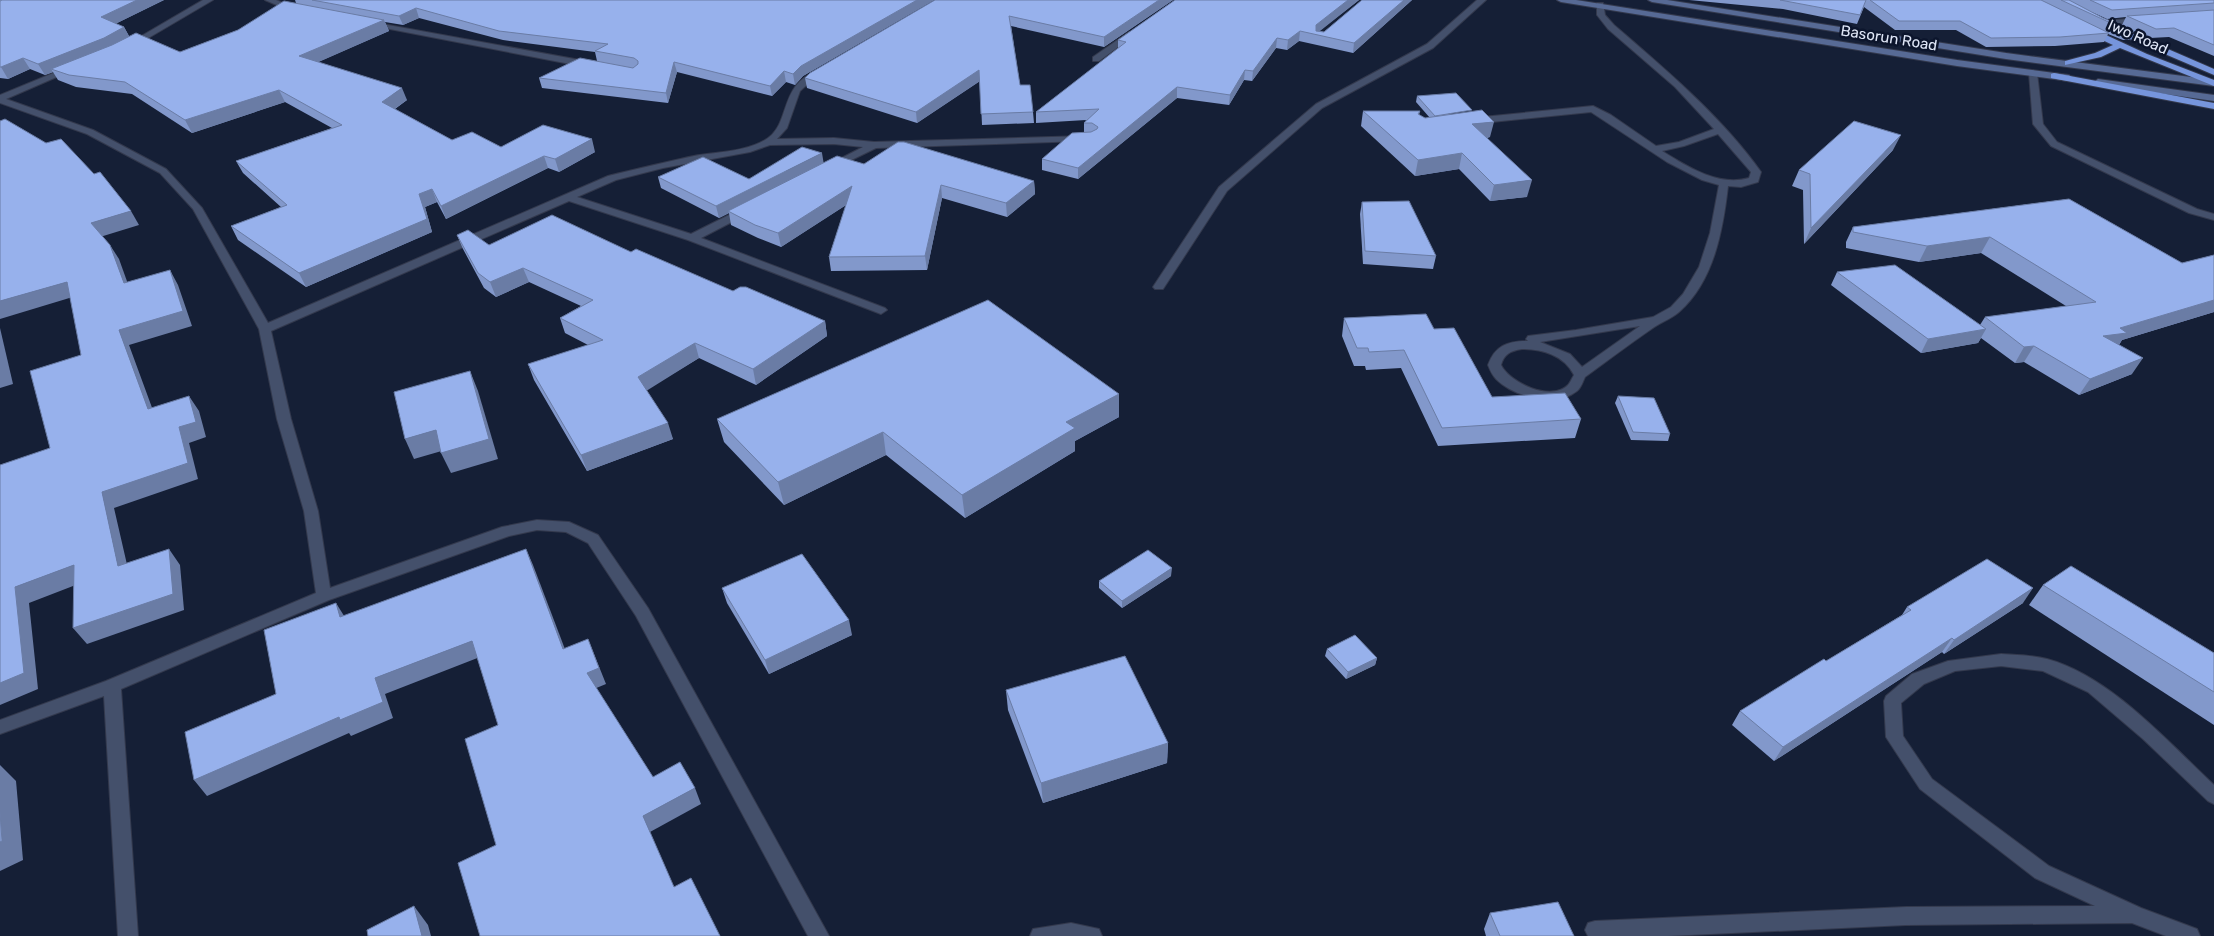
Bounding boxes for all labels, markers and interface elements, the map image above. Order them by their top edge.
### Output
street label: Iwo Road [2105,16,2171,58]
street label: Basorun Road [1839,21,1939,55]

